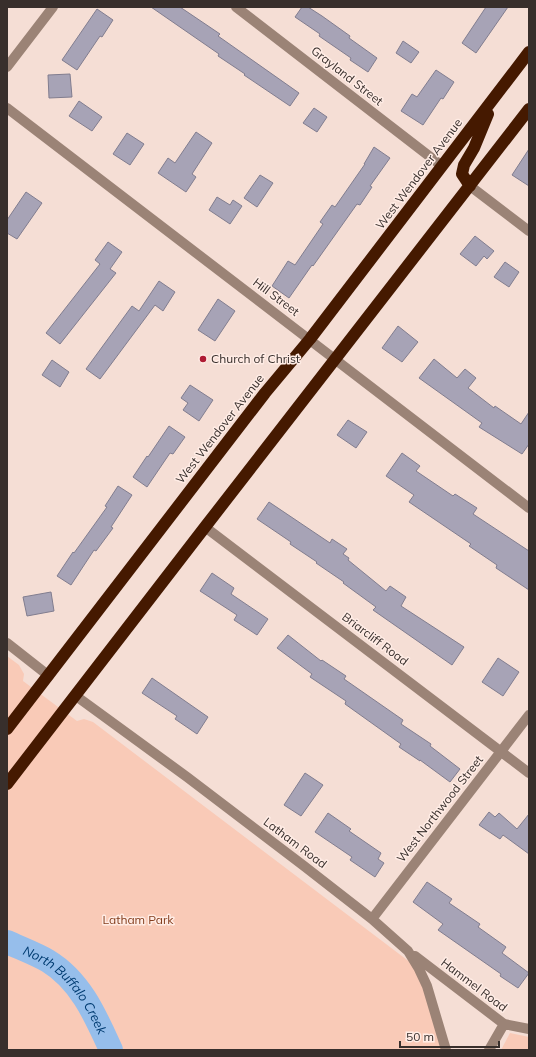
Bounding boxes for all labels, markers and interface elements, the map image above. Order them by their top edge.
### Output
street label: Grayland Street [308,43,386,108]
street label: West Wendover Avenue [372,115,465,232]
street label: Hill Street [250,274,302,319]
place label: Church of Christ [211,351,300,366]
marker: Church of Christ [198,354,208,364]
street label: West Wendover Avenue [172,371,267,486]
street label: Briarcliff Road [339,609,411,668]
street label: West Northwood Street [393,752,486,865]
street label: Latham Road [261,814,330,871]
park label: Latham Park [102,912,174,927]
water label: North Buffalo Creek [21,942,111,1037]
street label: Hammel Road [438,955,511,1014]
scale bar [400,1023,499,1049]
text: 50 m [406,1029,434,1044]

